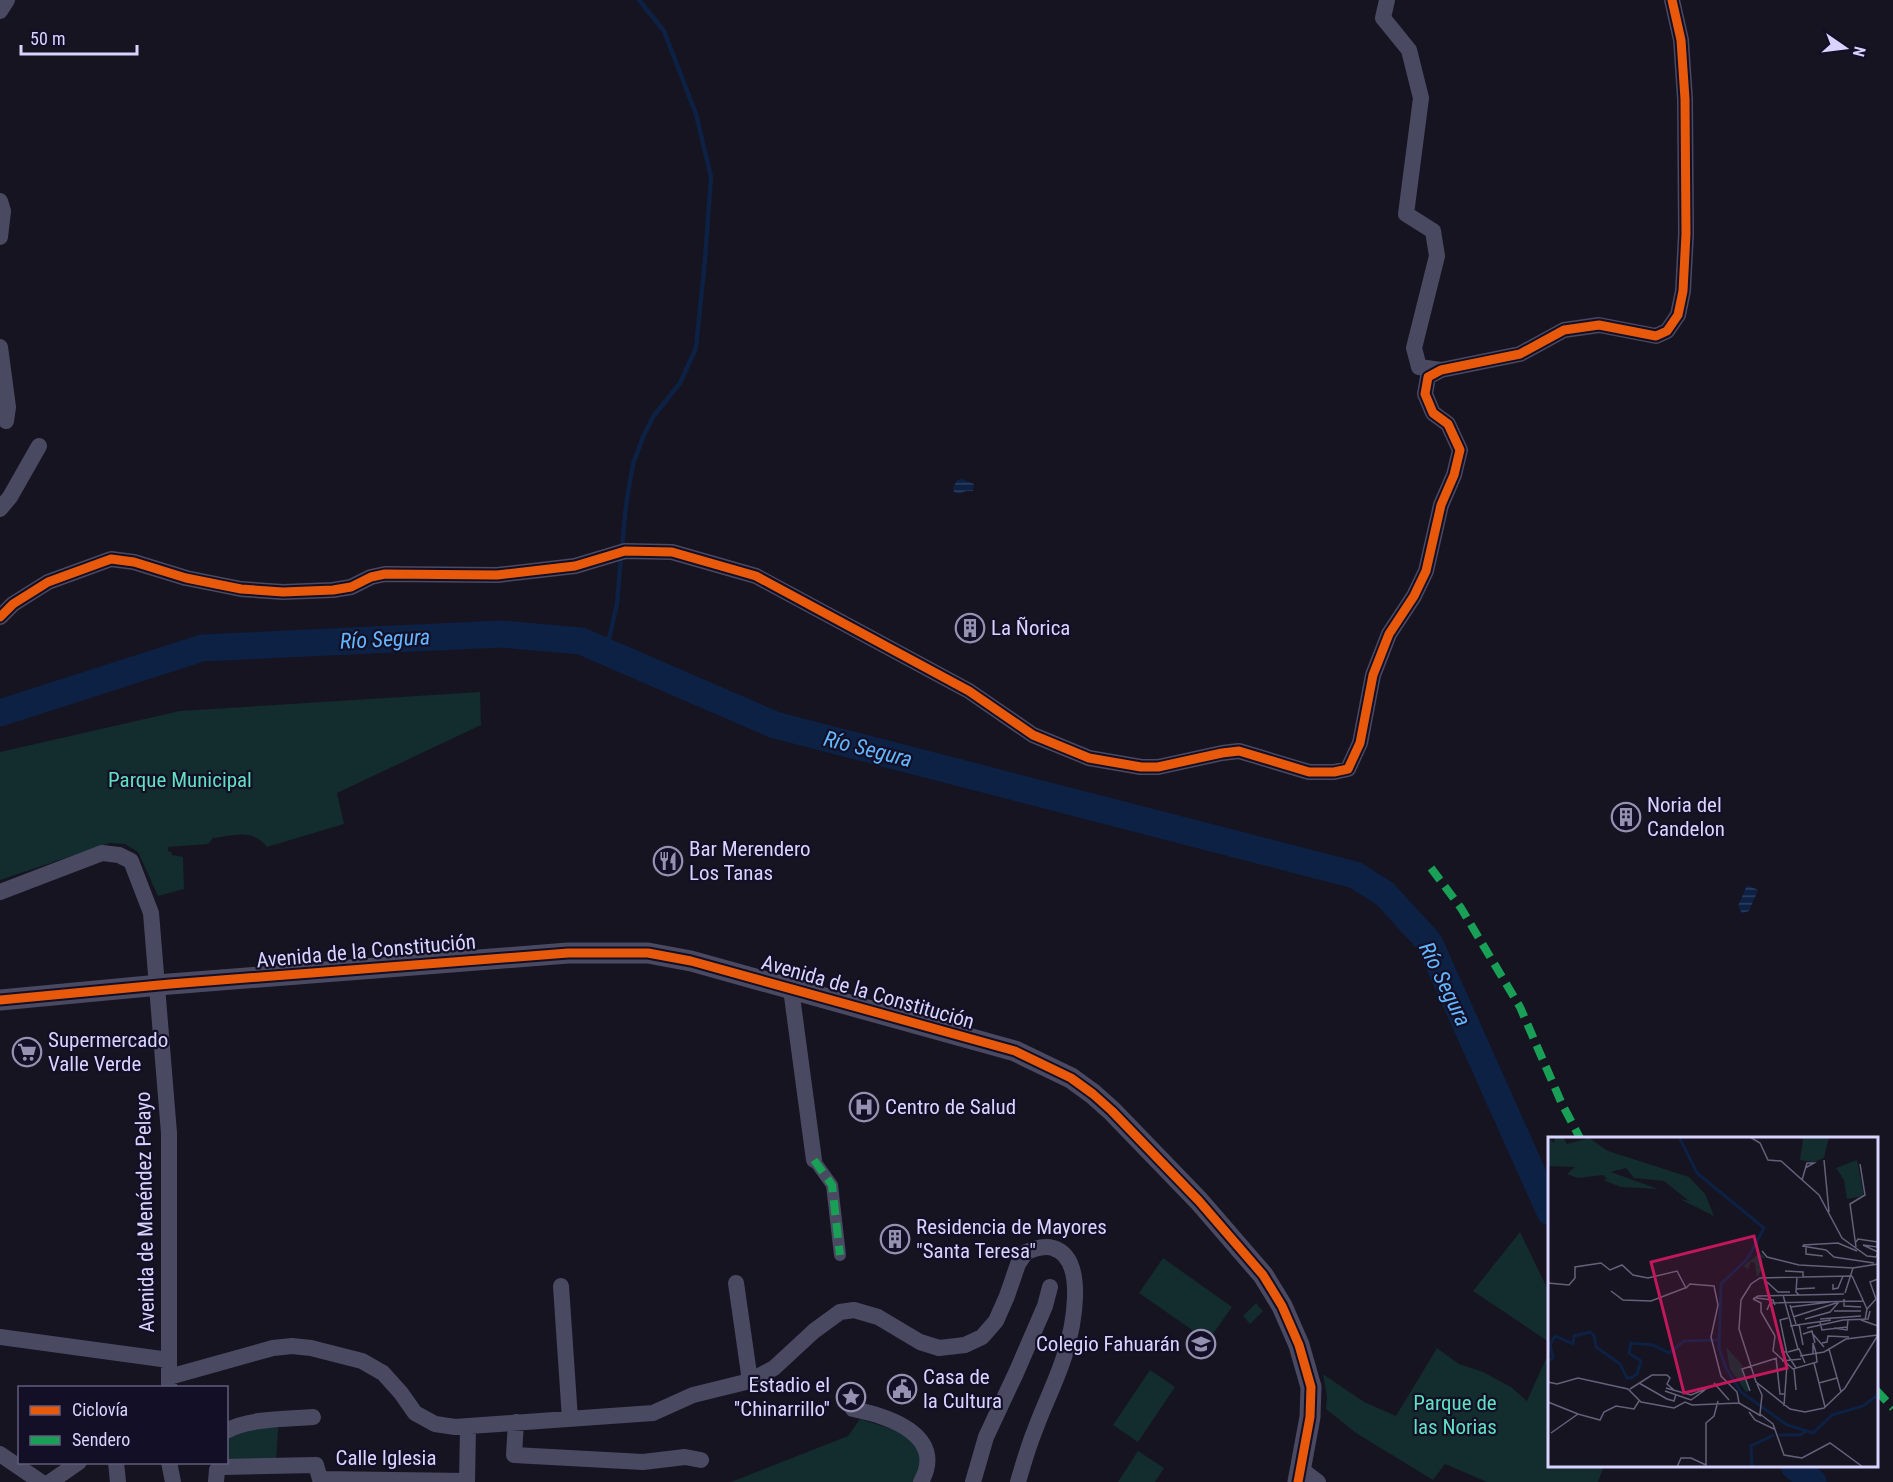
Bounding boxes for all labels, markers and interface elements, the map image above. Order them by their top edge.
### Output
scale bar [21,18,136,56]
north arrow [1815,18,1875,78]
text: 50 m [30,28,65,49]
text: N [1849,44,1869,59]
building icon: La Ñorica [954,612,986,644]
place label: La Ñorica [991,616,1070,640]
water label: Río Segura [339,624,431,654]
water label: Río Segura [821,726,915,772]
park label: Parque Municipal [108,768,252,792]
place label: Noria del Candelon [1647,793,1725,841]
building icon: Noria del Candelon [1610,801,1642,833]
place label: Bar Merendero Los Tanas [689,837,811,885]
restaurant icon: Bar Merendero Los Tanas [652,845,684,877]
street label: Avenida de la Constitución [255,929,477,973]
water label: Río Segura [1414,938,1476,1030]
street label: Avenida de la Constitución [759,950,977,1034]
place label: Supermercado Valle Verde [48,1028,168,1076]
supermarket icon: Supermercado Valle Verde [11,1036,43,1068]
street label: Avenida de Menéndez Pelayo [131,1091,159,1333]
hospital icon: Centro de Salud [848,1091,880,1123]
place label: Centro de Salud [885,1095,1016,1119]
inset map [1548,1137,1878,1467]
place label: Residencia de Mayores "Santa Teresa" [916,1215,1107,1263]
building icon: Residencia de Mayores "Santa Teresa" [879,1223,911,1255]
school or university icon: Colegio Fahuarán [1185,1328,1217,1360]
place label: Colegio Fahuarán [1036,1332,1180,1356]
place label: Casa de la Cultura [923,1365,1002,1413]
place label: Estadio el ''Chinarrillo'' [734,1373,830,1421]
public building icon: Casa de la Cultura [886,1373,918,1405]
place icon: Estadio el ''Chinarrillo'' [835,1381,867,1413]
legend [18,1386,228,1464]
park label: Parque de las Norias [1413,1391,1497,1439]
text: Ciclovía [72,1399,128,1420]
text: Sendero [72,1429,130,1450]
street label: Calle Iglesia [336,1446,437,1470]

